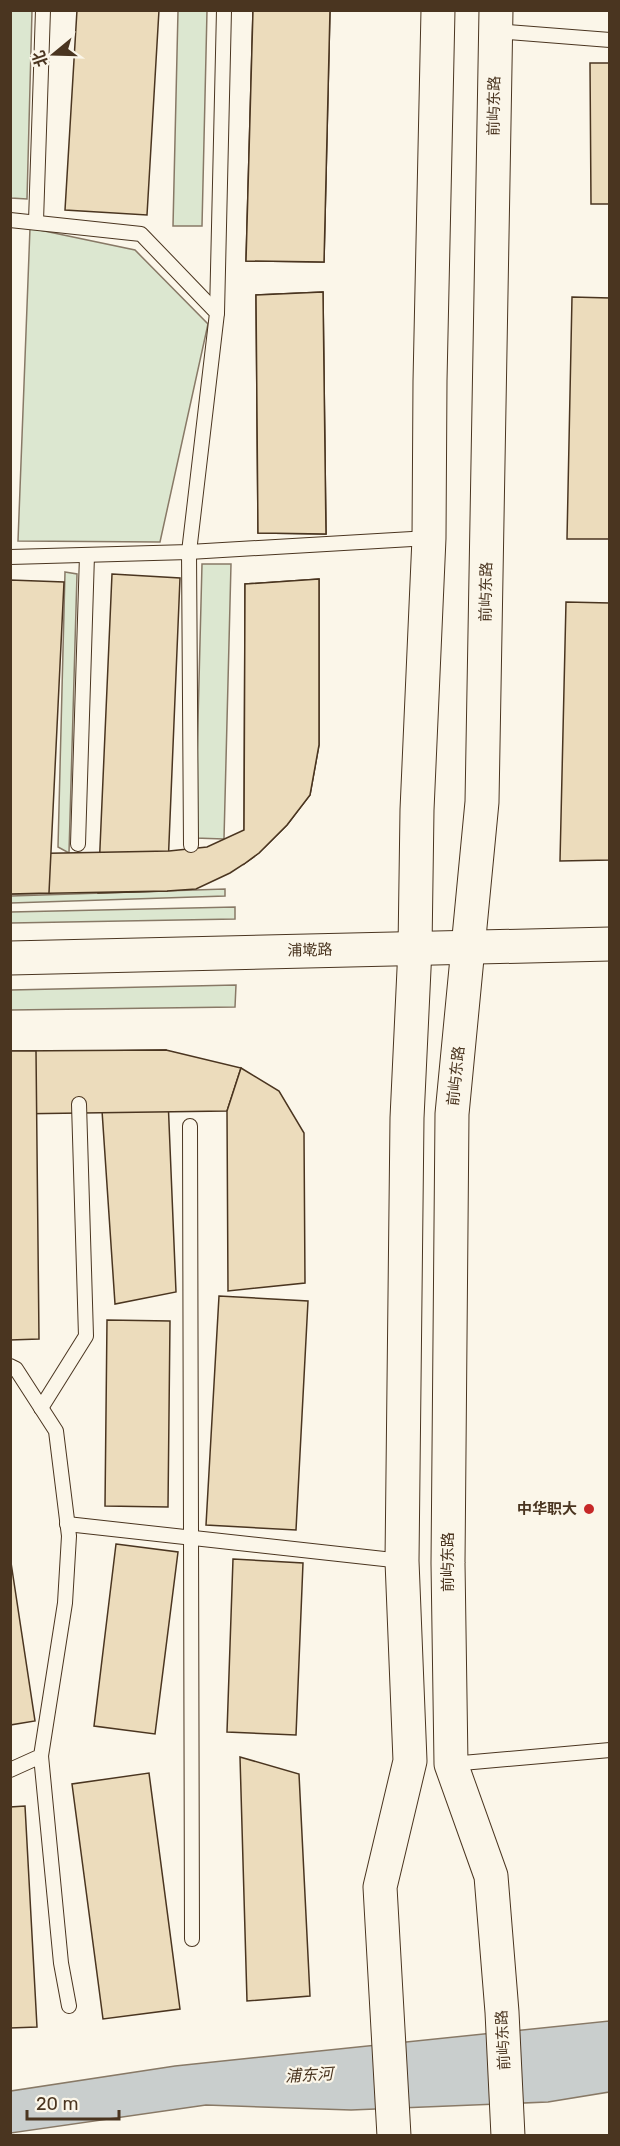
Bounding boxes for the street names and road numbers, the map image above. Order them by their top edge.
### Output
street label: 前屿东路 [484,76,504,136]
street label: 前屿东路 [476,562,496,622]
street label: 浦墘路 [287,941,333,959]
street label: 前屿东路 [444,1045,468,1107]
street label: 前屿东路 [439,1532,457,1592]
street label: 前屿东路 [492,2010,514,2070]

